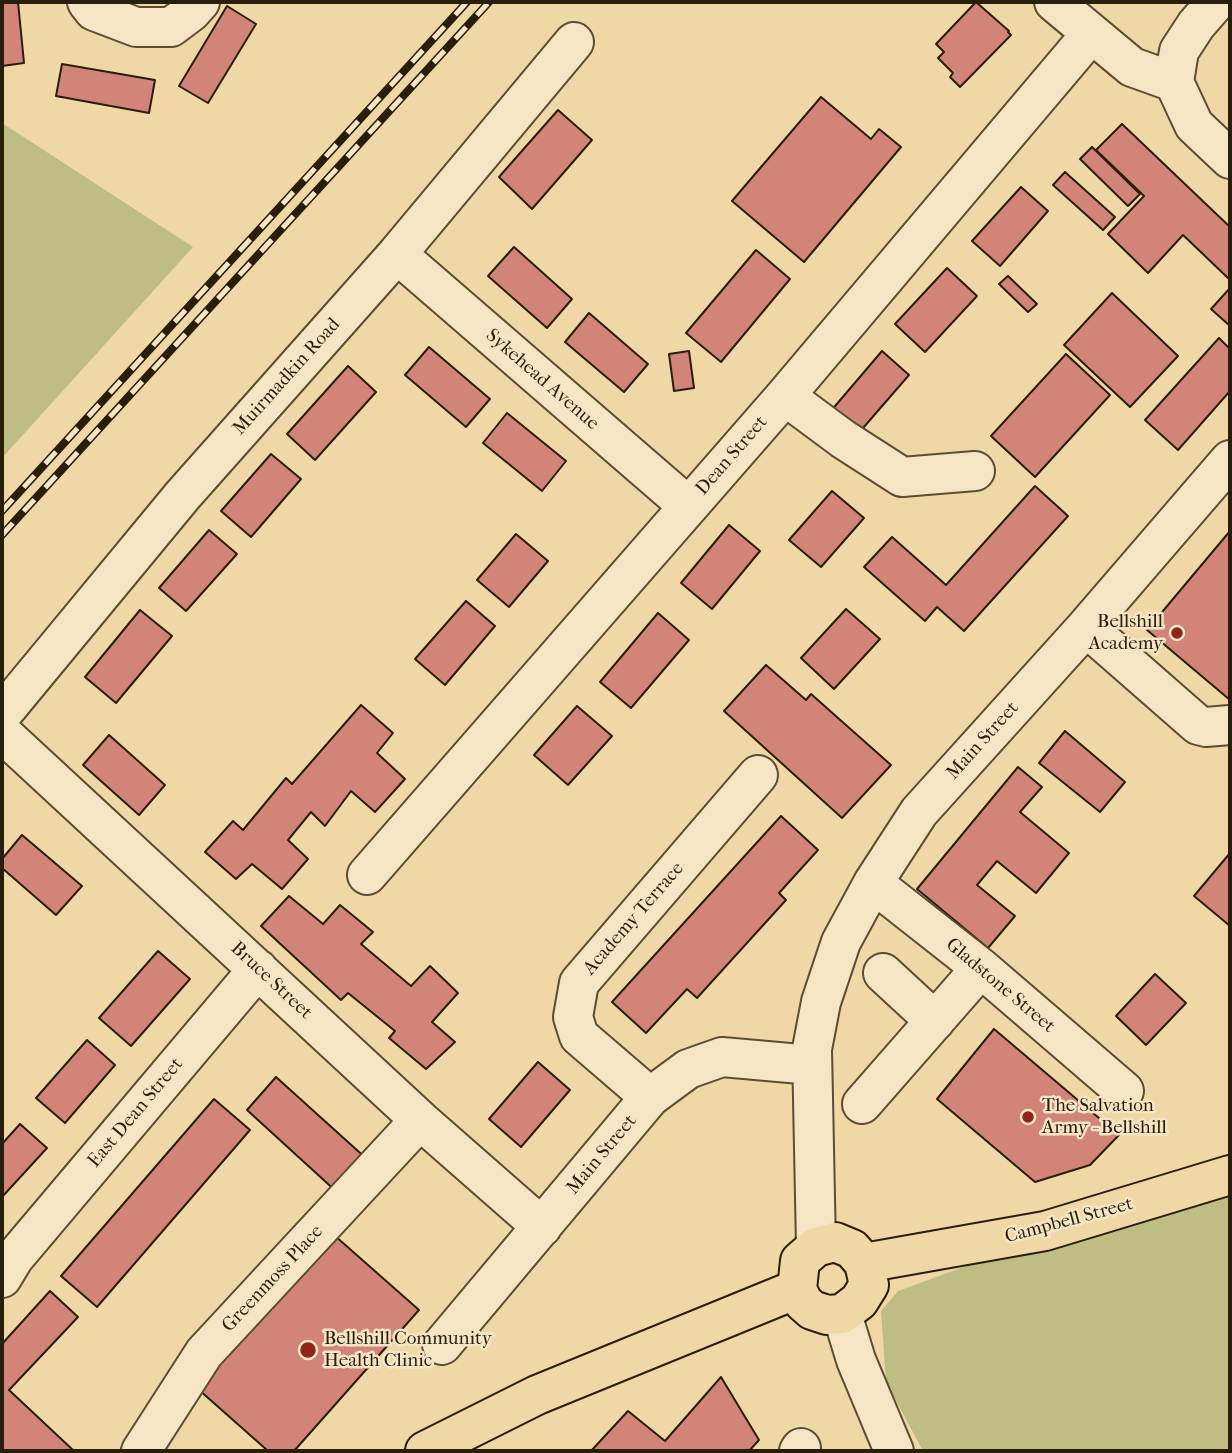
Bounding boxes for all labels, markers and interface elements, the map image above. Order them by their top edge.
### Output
street label: Muirmadkin Road [229,314,345,440]
street label: Sykehead Avenue [481,325,603,435]
street label: Dean Street [691,412,773,500]
place label: Bellshill Academy [1088,611,1163,655]
marker: Bellshill Academy [1169,625,1185,641]
street label: Main Street [942,697,1024,785]
street label: Academy Terrace [579,858,689,980]
street label: Gladstone Street [941,934,1059,1038]
street label: Bruce Street [225,937,317,1025]
street label: East Dean Street [83,1054,189,1172]
place label: The Salvation Army - Bellshill [1042,1095,1167,1139]
marker: The Salvation Army - Bellshill [1020,1109,1036,1125]
street label: Main Street [562,1111,642,1199]
street label: Campbell Street [1002,1193,1136,1249]
street label: Greenmoss Place [218,1221,328,1337]
place label: Bellshill Community Health Clinic [324,1328,492,1372]
marker: Bellshill Community Health Clinic [298,1340,318,1360]

